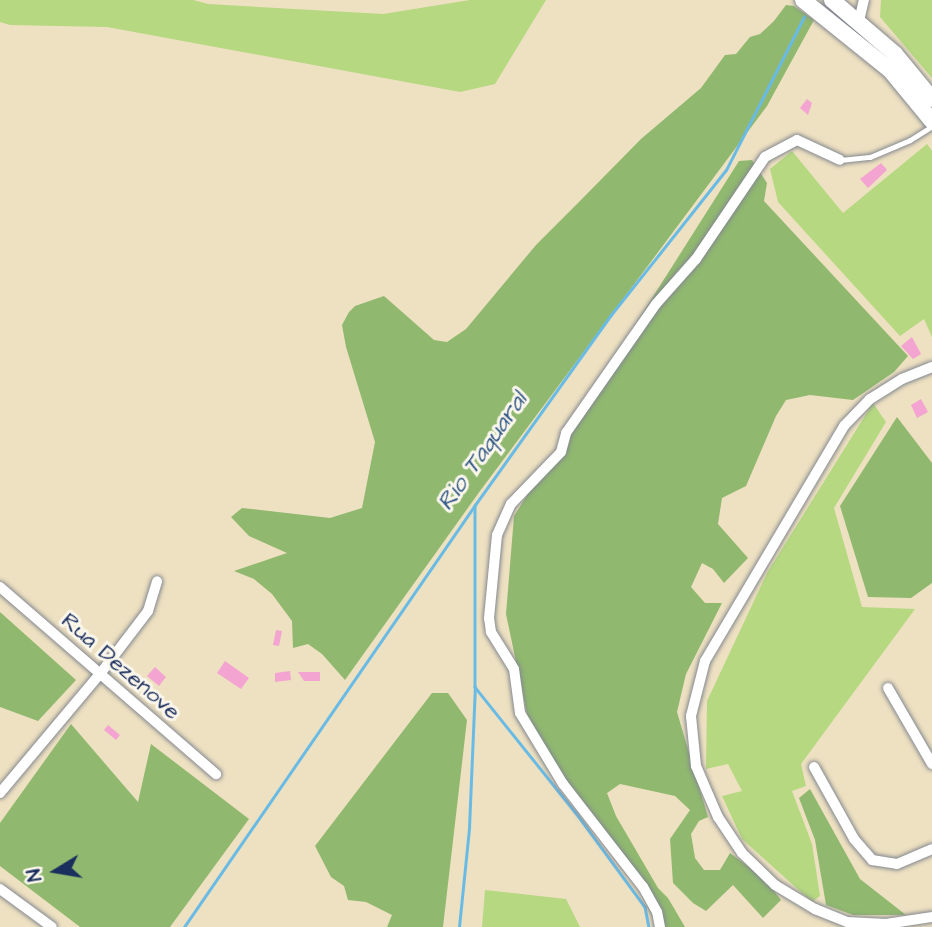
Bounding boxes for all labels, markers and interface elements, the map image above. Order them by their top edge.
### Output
water label: Rio Taquaral [432,388,534,516]
street label: Rua Dezenove [56,607,186,725]
north arrow [21,836,91,906]
text: N [21,867,49,884]

